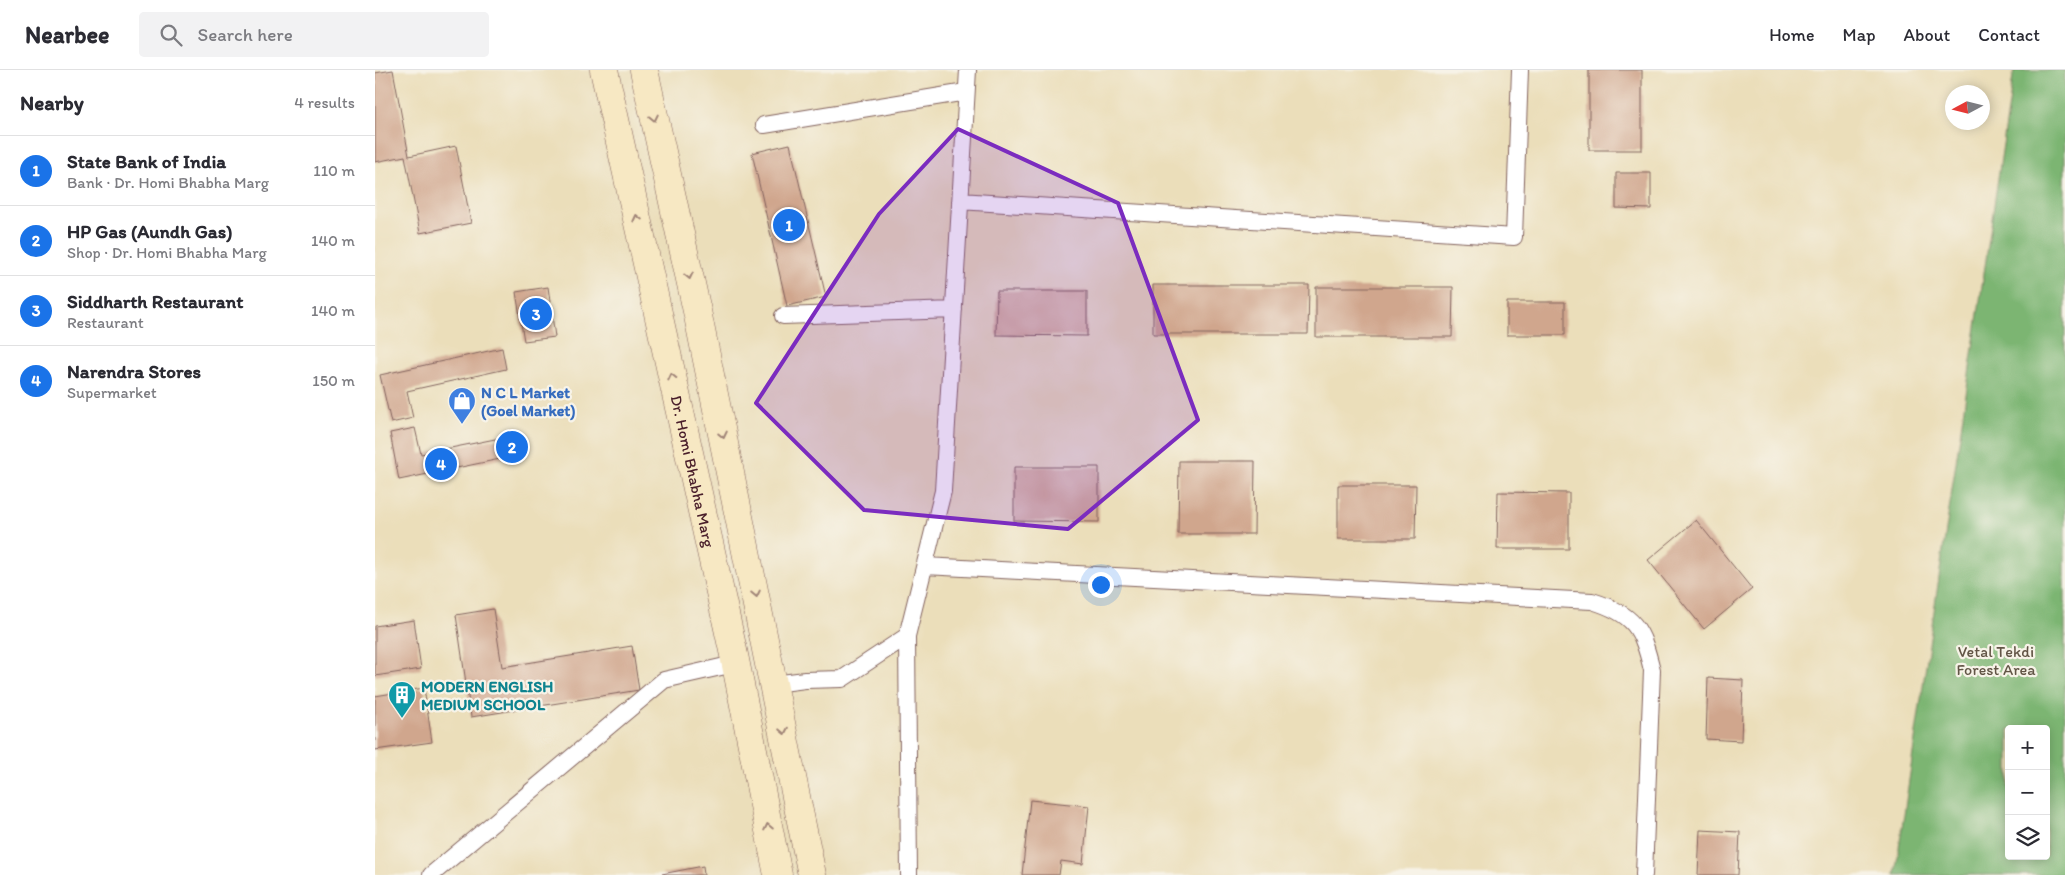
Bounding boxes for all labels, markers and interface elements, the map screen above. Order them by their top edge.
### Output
search box [139,12,489,57]
text: Nearbee [25,20,109,49]
icon: search [157,21,185,49]
text: Search here [197,23,293,46]
text: Home [1769,24,1815,46]
text: Map [1843,24,1876,46]
text: About [1904,24,1950,46]
text: Contact [1978,24,2040,46]
north arrow [1945,85,1990,130]
text: Nearby [20,90,84,115]
text: 4 results [294,93,355,112]
one-way arrow [648,113,659,122]
text: State Bank of India [67,150,226,173]
text: 1 [32,161,40,180]
text: 110 m [313,161,355,180]
text: Bank · Dr. Homi Bhabha Marg [67,173,269,192]
pin: 1 [773,206,805,244]
one-way arrow [632,214,642,223]
text: HP Gas (Aundh Gas) [67,220,232,243]
text: 2 [32,231,40,250]
text: 140 m [311,231,355,250]
text: Shop · Dr. Homi Bhabha Marg [67,243,267,262]
one-way arrow [683,272,694,281]
text: Siddharth Restaurant [67,290,243,313]
pin: 3 [520,295,552,333]
text: 3 [32,301,40,320]
text: 140 m [311,301,355,320]
text: Restaurant [67,313,144,332]
text: Narendra Stores [67,360,201,383]
text: 4 [31,371,41,390]
text: 150 m [312,371,355,390]
one-way arrow [667,372,678,381]
text: Supermarket [67,383,157,402]
place label: N C L Market (Goel Market) [481,383,576,421]
shop icon: N C L Market (Goel Market) [447,386,477,425]
street label: Dr. Homi Bhabha Marg [667,394,719,550]
pin: 2 [496,428,528,466]
one-way arrow [717,431,727,440]
pin: 4 [425,445,457,483]
your location [1088,572,1114,598]
one-way arrow [750,590,761,599]
park label: Vetal Tekdi Forest Area [1956,642,2036,679]
place label: MODERN ENGLISH MEDIUM SCHOOL [421,677,553,714]
building icon: MODERN ENGLISH MEDIUM SCHOOL [387,680,417,719]
map controls [2005,725,2050,860]
button: + [2005,725,2050,770]
one-way arrow [778,727,789,736]
button: − [2005,770,2050,815]
button: layers [2005,815,2050,860]
one-way arrow [763,823,774,832]

